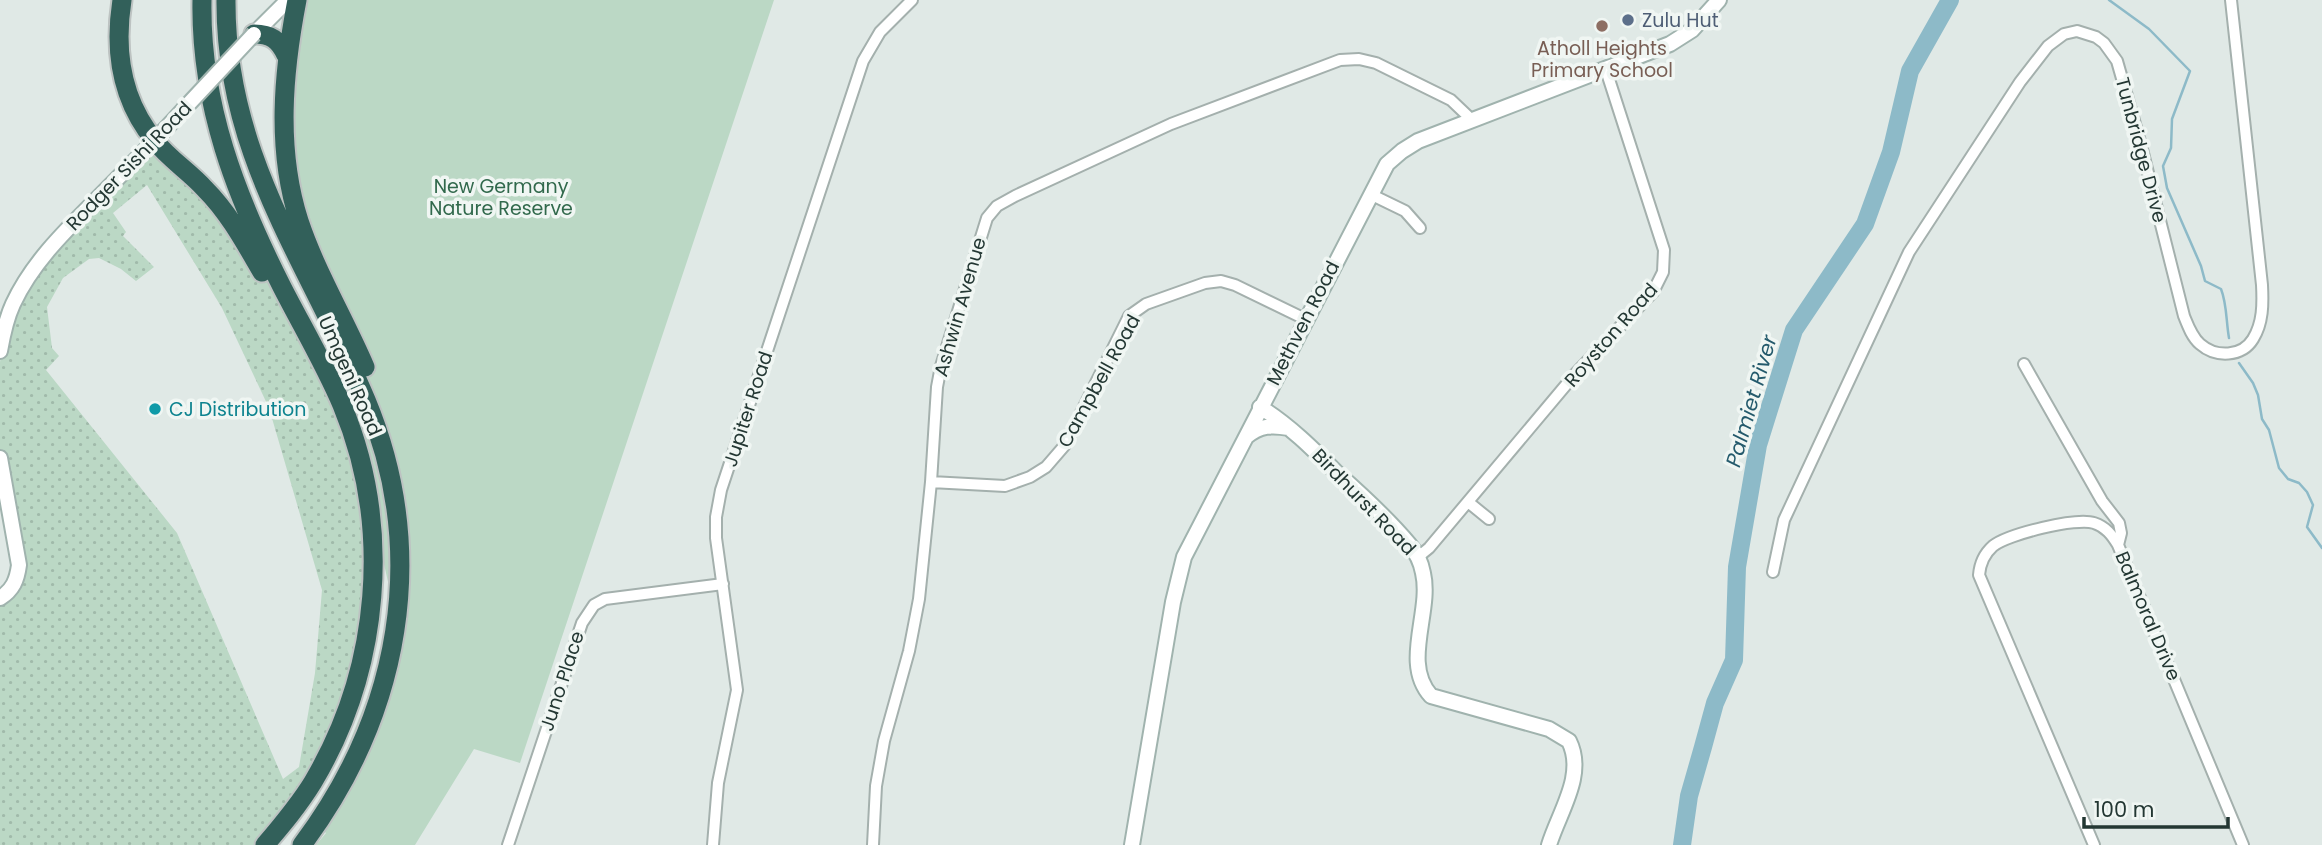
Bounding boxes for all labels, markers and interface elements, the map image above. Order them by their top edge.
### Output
place label: Zulu Hut [1642,7,1719,34]
marker: Zulu Hut [1620,12,1636,28]
marker: Atholl Heights Primary School [1594,18,1610,34]
place label: Atholl Heights Primary School [1531,35,1673,84]
street label: Tunbridge Drive [2109,74,2173,226]
street label: Rodger Sishi Road [60,95,198,237]
park label: New Germany Nature Reserve [429,173,573,222]
street label: Ashwin Avenue [927,234,993,380]
street label: Methven Road [1260,256,1346,390]
street label: Royston Road [1558,277,1664,393]
street label: Campbell Road [1051,310,1147,452]
street label: Umgeni Road [312,312,388,440]
water label: Palmiet River [1718,331,1784,470]
street label: Jupiter Road [717,348,779,470]
place label: CJ Distribution [169,396,306,423]
marker: CJ Distribution [147,401,163,417]
street label: Birdhurst Road [1306,443,1422,561]
street label: Balmoral Drive [2109,547,2187,685]
street label: Juno Place [533,628,591,734]
scale bar [2084,786,2228,830]
text: 100 m [2094,795,2154,824]

